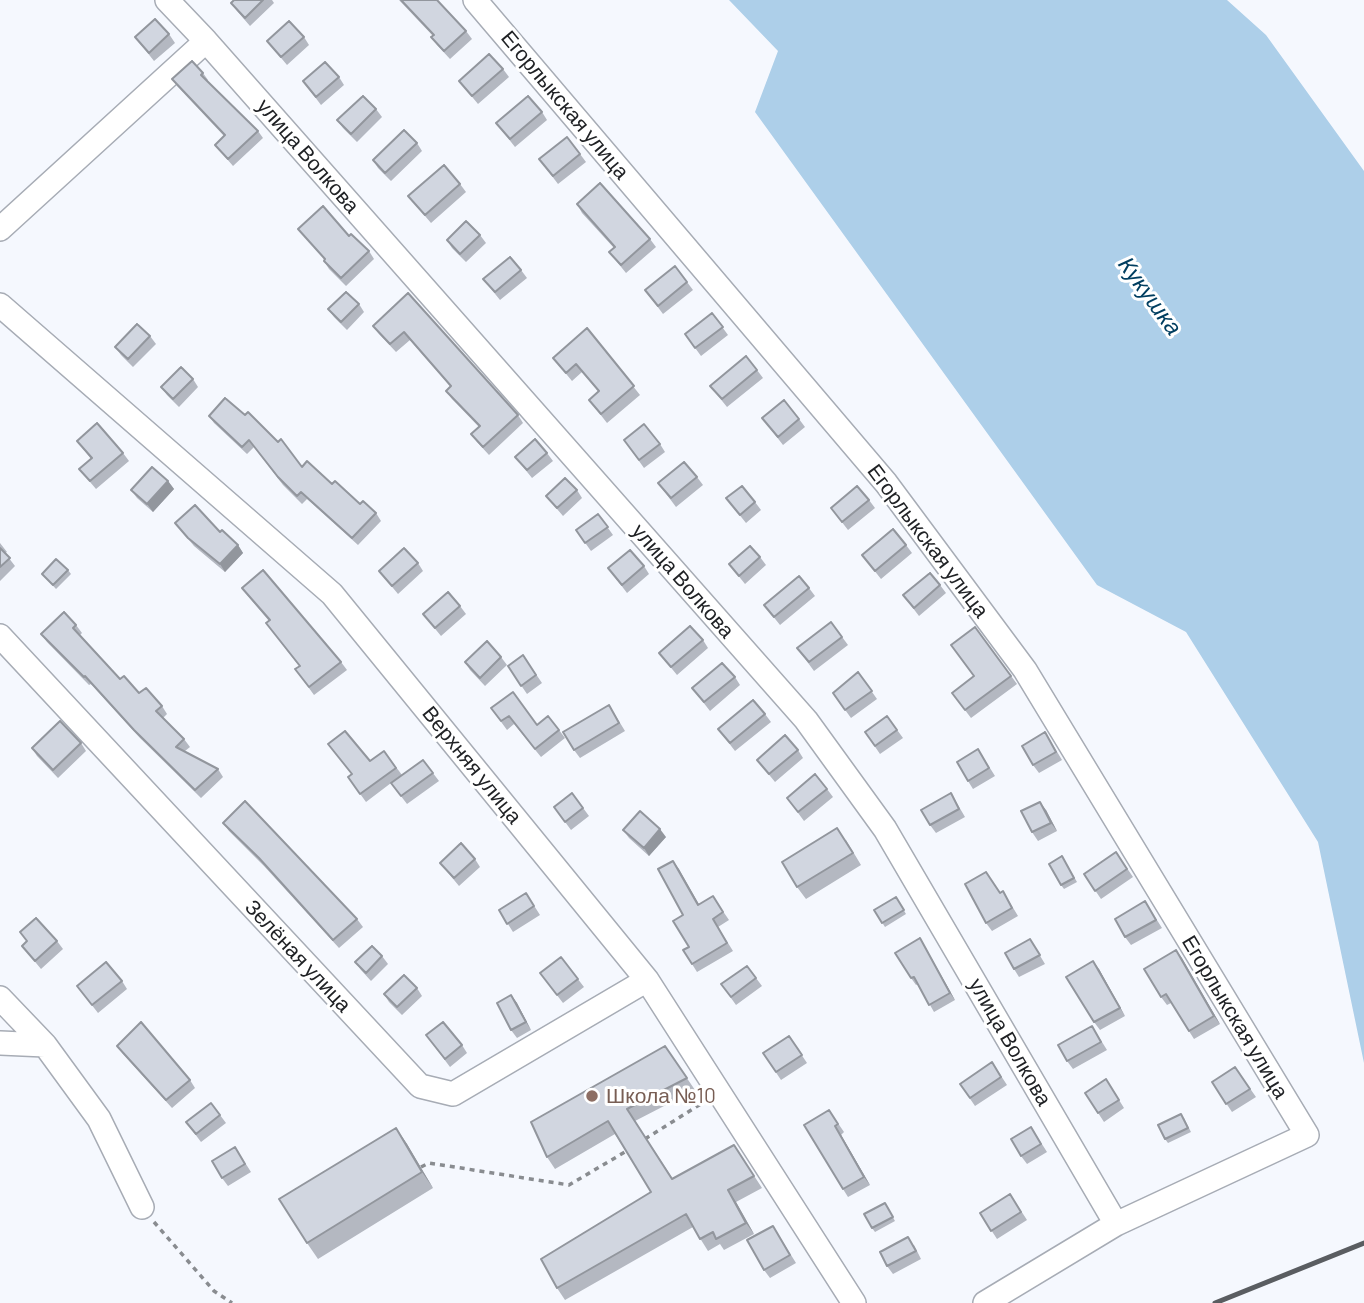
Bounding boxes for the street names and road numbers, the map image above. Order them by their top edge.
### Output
street label: Егорлыкская улица [496,26,634,184]
street label: улица Волкова [252,94,364,218]
street label: Егорлыкская улица [862,459,994,623]
street label: улица Волкова [627,519,739,643]
street label: Верхняя улица [417,701,527,829]
street label: Зелёная улица [240,895,356,1017]
street label: Егорлыкская улица [1176,931,1294,1103]
street label: улица Волкова [963,974,1057,1110]

